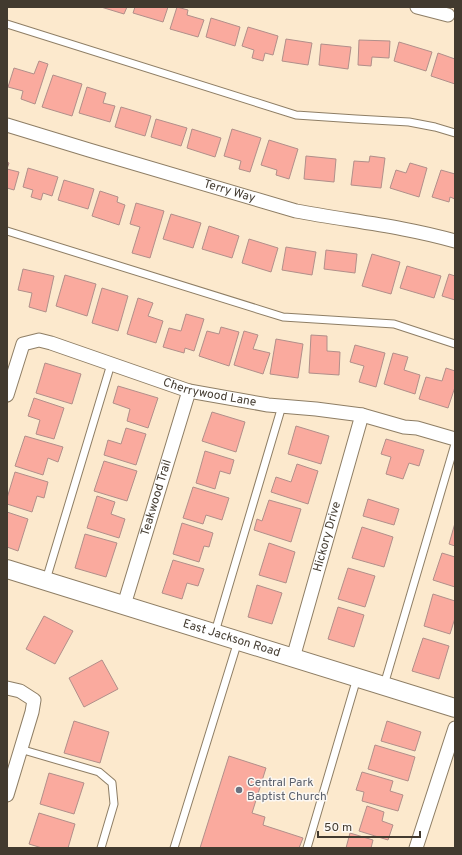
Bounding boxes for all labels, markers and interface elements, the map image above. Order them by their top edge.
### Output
street label: Terry Way [201,176,257,207]
street label: Cherrywood Lane [161,375,258,411]
street label: Teakwood Trail [137,458,176,538]
street label: Hickory Drive [310,500,345,574]
street label: East Jackson Road [181,616,282,661]
place label: Central Park Baptist Church [247,775,327,805]
marker: Central Park Baptist Church [234,785,244,795]
scale bar [318,813,420,839]
text: 50 m [324,820,352,836]

